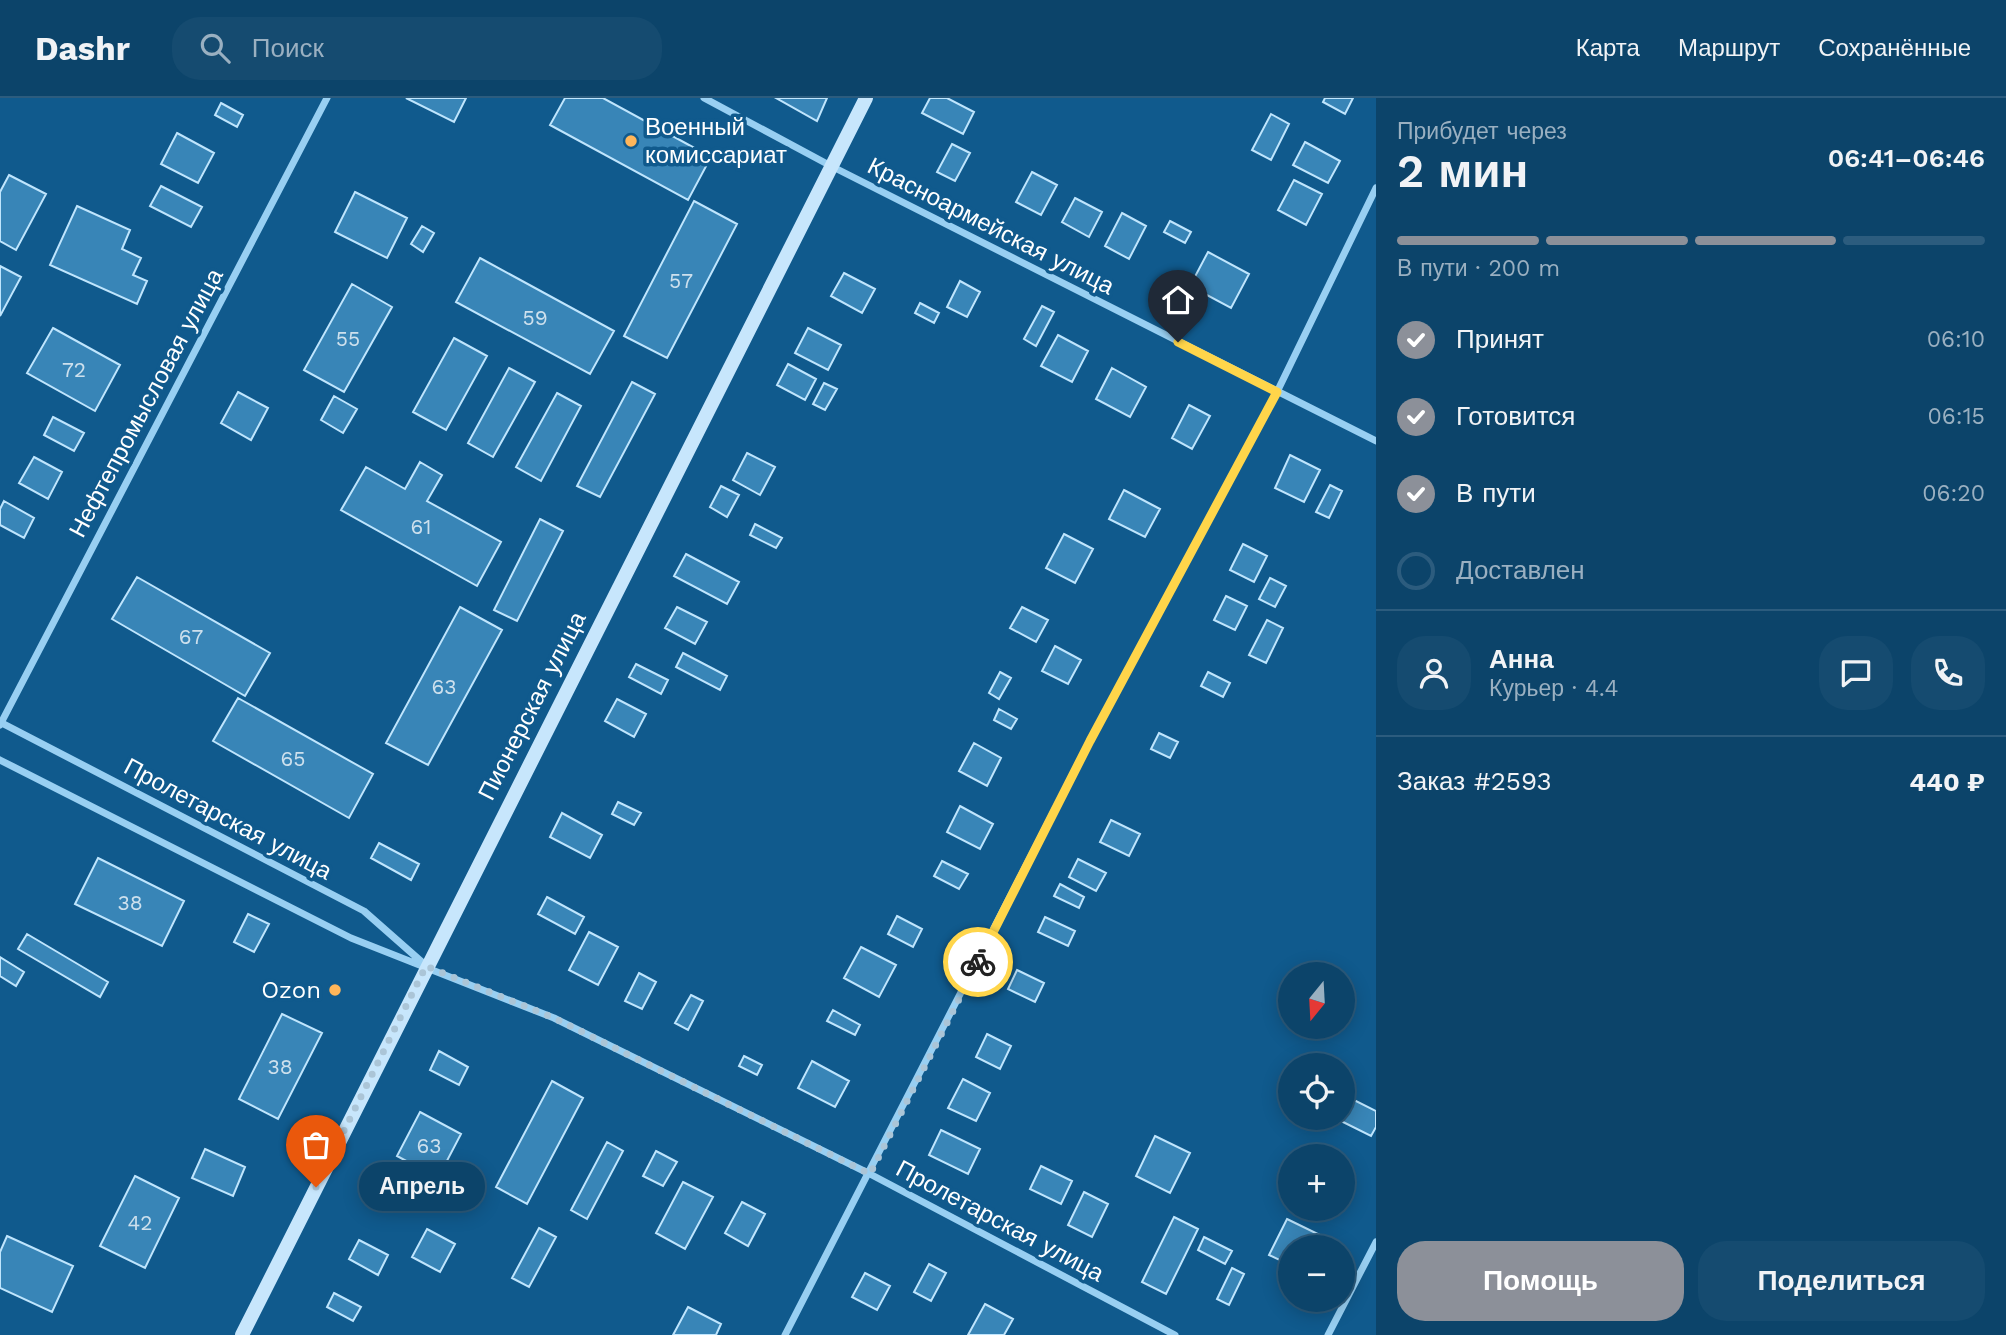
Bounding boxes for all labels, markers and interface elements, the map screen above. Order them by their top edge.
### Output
search box [172,17,662,80]
text: Dashr [35,29,130,68]
icon: search [196,29,234,67]
text: Поиск [252,33,324,63]
text: Карта [1576,34,1640,62]
text: Маршрут [1678,34,1780,62]
text: Сохранённые [1818,34,1971,62]
place label: Военный комиссариат [645,113,787,169]
text: Прибудет через [1397,118,1567,145]
marker: Военный комиссариат [623,133,639,149]
text: 06:41–06:46 [1828,143,1985,173]
text: 2 мин [1397,144,1528,198]
street label: Красноармейская улица [863,152,1119,301]
text: В пути · 200 m [1397,255,1560,282]
street label: Нефтепромысловая улица [63,263,229,542]
house number: 57 [669,268,693,293]
pin [1148,270,1208,342]
icon: home [1159,281,1197,319]
house number: 59 [522,305,548,330]
icon: check [1397,321,1435,359]
text: Принят [1456,324,1544,354]
house number: 55 [336,326,360,351]
text: 06:10 [1927,326,1985,353]
house number: 72 [62,357,86,382]
icon: check [1397,398,1435,436]
text: Готовится [1456,401,1575,431]
text: 06:15 [1928,403,1985,430]
icon: check [1397,475,1435,513]
text: В пути [1456,478,1536,508]
text: 06:20 [1922,480,1985,507]
house number: 61 [411,514,431,539]
text: Доставлен [1456,555,1585,585]
street label: Пионерская улица [472,607,592,805]
house number: 67 [179,624,203,649]
button: person [1397,636,1471,710]
button: chat [1819,636,1893,710]
button: phone [1911,636,1985,710]
text: Анна [1489,644,1554,674]
house number: 63 [431,674,457,699]
text: Курьер · 4.4 [1489,675,1619,702]
house number: 65 [281,746,306,771]
street label: Пролетарская улица [119,752,337,886]
text: Заказ #2593 [1397,766,1552,796]
text: 440 ₽ [1909,767,1985,797]
house number: 38 [117,890,143,915]
courier [943,927,1013,997]
icon: bike [959,943,997,981]
north arrow [1278,962,1354,1040]
map controls [1278,962,1355,1312]
place label: Ozon [261,976,321,1004]
marker: Ozon [327,982,343,998]
button: locate [1278,1053,1355,1130]
house number: 38 [267,1054,293,1079]
pin [286,1115,346,1187]
icon: bag [297,1126,335,1164]
house number: 63 [416,1133,442,1158]
button: + [1278,1144,1355,1221]
street label: Пролетарская улица [891,1154,1109,1288]
callout: Апрель [358,1162,484,1212]
text: Апрель [379,1173,465,1200]
house number: 42 [127,1210,153,1235]
button: − [1278,1235,1355,1312]
button: Помощь [1397,1241,1684,1321]
button: Поделиться [1698,1241,1985,1321]

